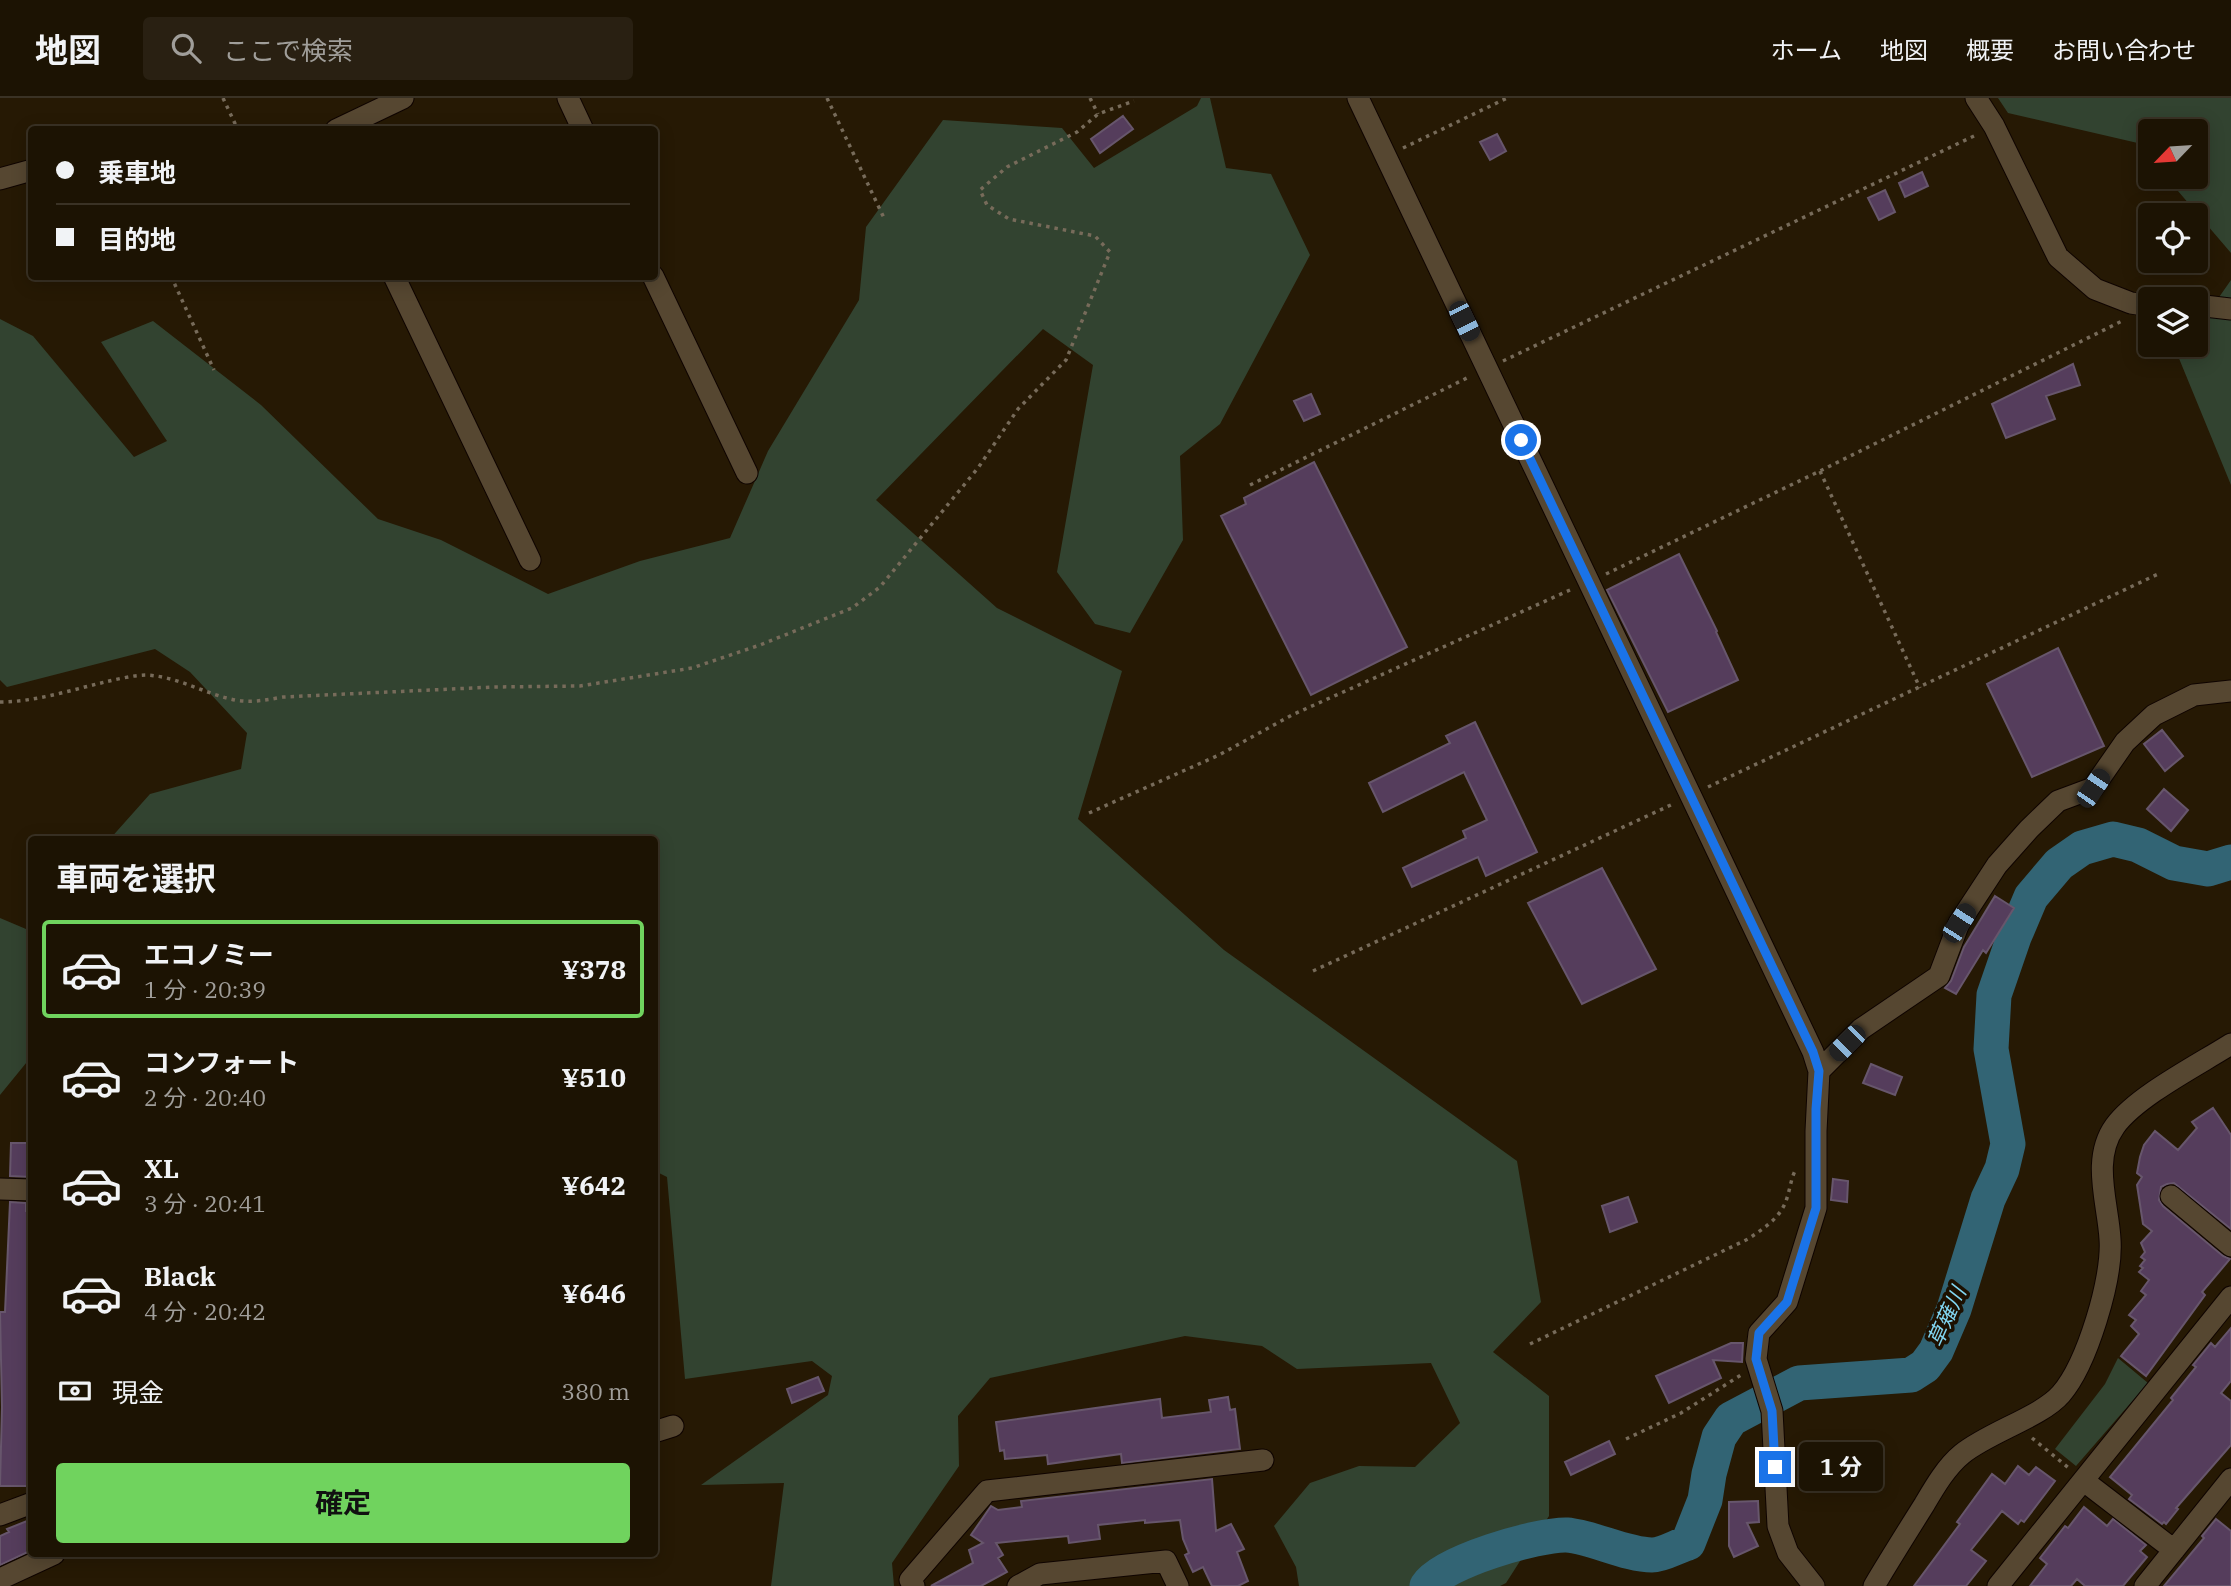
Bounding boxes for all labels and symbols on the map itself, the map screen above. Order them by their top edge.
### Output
north arrow [2138,119,2208,189]
car [1446,298,1483,344]
route start [1505,424,1537,456]
car [2073,765,2114,811]
car [1939,900,1980,946]
car [1825,1021,1870,1065]
water label: 草薙川 [1920,1280,1973,1351]
callout: 1 分 [1800,1442,1884,1492]
route end [1759,1451,1791,1483]

